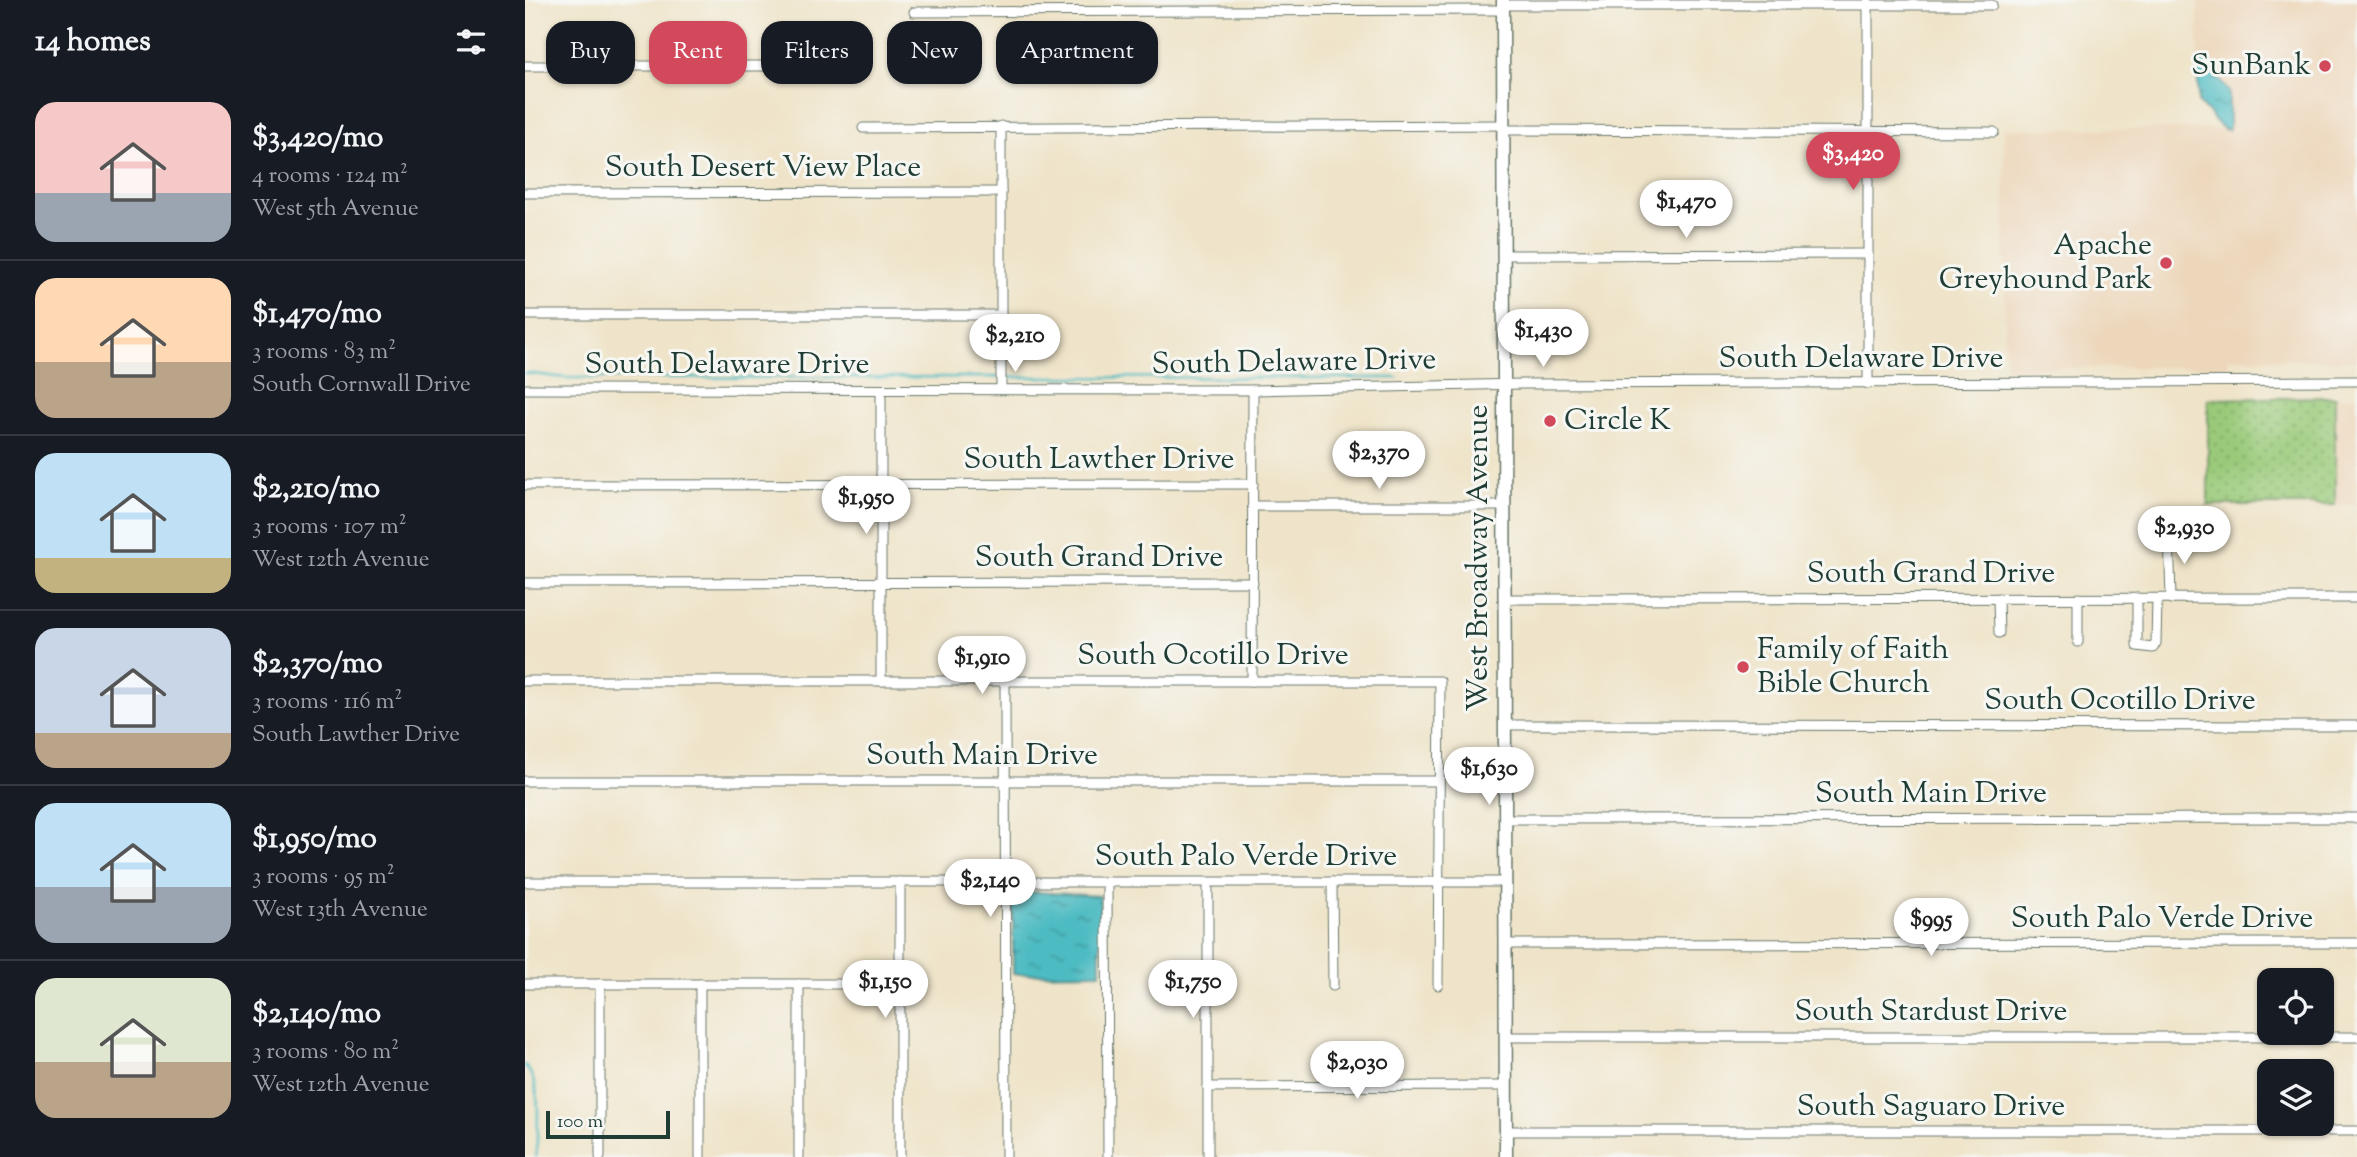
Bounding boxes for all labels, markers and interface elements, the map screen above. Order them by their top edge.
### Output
text: 14 homes [35,21,151,64]
chip: Buy [546,21,635,84]
chip: Rent [649,21,747,84]
chip: Filters [761,21,873,84]
chip: New [887,21,982,84]
chip: Apartment [996,21,1158,84]
icon: filters [452,23,490,61]
place label: SunBank [2191,45,2311,88]
marker: SunBank [2317,58,2333,74]
text: $3,420/mo [252,117,383,160]
icon: home [91,130,175,214]
pin: $3,420 [1796,132,1910,192]
text: $3,420 [1822,138,1884,171]
street label: South Desert View Place [605,147,921,190]
text: 4 rooms · 124 m² [252,160,408,193]
pin: $1,470 [1629,180,1743,240]
text: $1,470 [1656,186,1716,219]
text: West 5th Avenue [252,193,419,226]
place label: Apache Greyhound Park [1939,225,2152,302]
marker: Apache Greyhound Park [2158,255,2174,271]
text: $1,470/mo [252,293,382,336]
icon: home [91,306,175,390]
pin: $1,430 [1486,310,1600,369]
pin: $2,210 [958,314,1072,374]
text: $1,430 [1514,315,1572,348]
text: $2,210 [985,320,1045,353]
text: 3 rooms · 83 m² [252,336,396,369]
street label: South Delaware Drive [1719,338,2003,381]
street label: South Delaware Drive [1151,339,1437,387]
street label: South Delaware Drive [585,344,869,387]
text: South Cornwall Drive [252,369,471,402]
place label: Circle K [1564,400,1671,443]
street label: West Broadway Avenue [1458,405,1501,711]
marker: Circle K [1542,413,1558,429]
pin: $2,370 [1322,432,1436,491]
text: $2,370 [1348,437,1410,470]
street label: South Lawther Drive [963,439,1235,482]
text: $2,210/mo [252,468,380,511]
pin: $1,950 [809,476,923,536]
icon: home [91,481,175,565]
text: $1,950 [838,482,894,515]
pin: $2,930 [2127,506,2241,566]
text: 3 rooms · 107 m² [252,511,407,544]
text: $2,930 [2154,512,2214,545]
street label: South Grand Drive [975,537,1223,580]
text: West 12th Avenue [252,544,429,577]
street label: South Grand Drive [1807,553,2055,596]
place label: Family of Faith Bible Church [1757,629,1950,706]
street label: South Ocotillo Drive [1077,635,1349,678]
pin: $1,910 [925,636,1039,696]
text: $1,910 [954,642,1010,675]
text: $2,370/mo [252,643,383,686]
icon: home [91,656,175,740]
marker: Family of Faith Bible Church [1735,659,1751,675]
street label: South Ocotillo Drive [1984,680,2256,723]
text: 3 rooms · 116 m² [252,686,402,719]
text: South Lawther Drive [252,719,460,752]
street label: South Main Drive [866,735,1098,778]
pin: $1,630 [1432,748,1546,807]
text: $1,630 [1460,753,1518,786]
street label: South Main Drive [1815,773,2047,816]
text: $1,950/mo [252,818,377,861]
icon: home [91,831,175,915]
street label: South Palo Verde Drive [1095,836,1397,879]
pin: $2,140 [933,860,1047,919]
text: 3 rooms · 95 m² [252,861,395,894]
text: $2,140 [960,865,1020,898]
text: West 13th Avenue [252,894,428,927]
pin: $995 [1890,898,1972,958]
street label: South Palo Verde Drive [2011,898,2313,941]
text: $995 [1910,904,1952,937]
pin: $1,150 [828,960,942,1020]
pin: $1,750 [1136,960,1250,1020]
text: $1,150 [858,966,912,999]
text: $1,750 [1164,966,1222,999]
map controls [2257,968,2334,1136]
button: locate [2257,968,2334,1045]
street label: South Stardust Drive [1794,991,2068,1034]
text: $2,140/mo [252,993,381,1036]
icon: home [91,1006,175,1090]
text: 3 rooms · 80 m² [252,1036,399,1069]
pin: $2,030 [1300,1042,1414,1101]
text: $2,030 [1326,1047,1388,1080]
button: layers [2257,1059,2334,1136]
text: West 12th Avenue [252,1069,429,1102]
street label: South Saguaro Drive [1797,1086,2065,1129]
scale bar [546,1108,670,1140]
text: 100 m [557,1109,603,1136]

